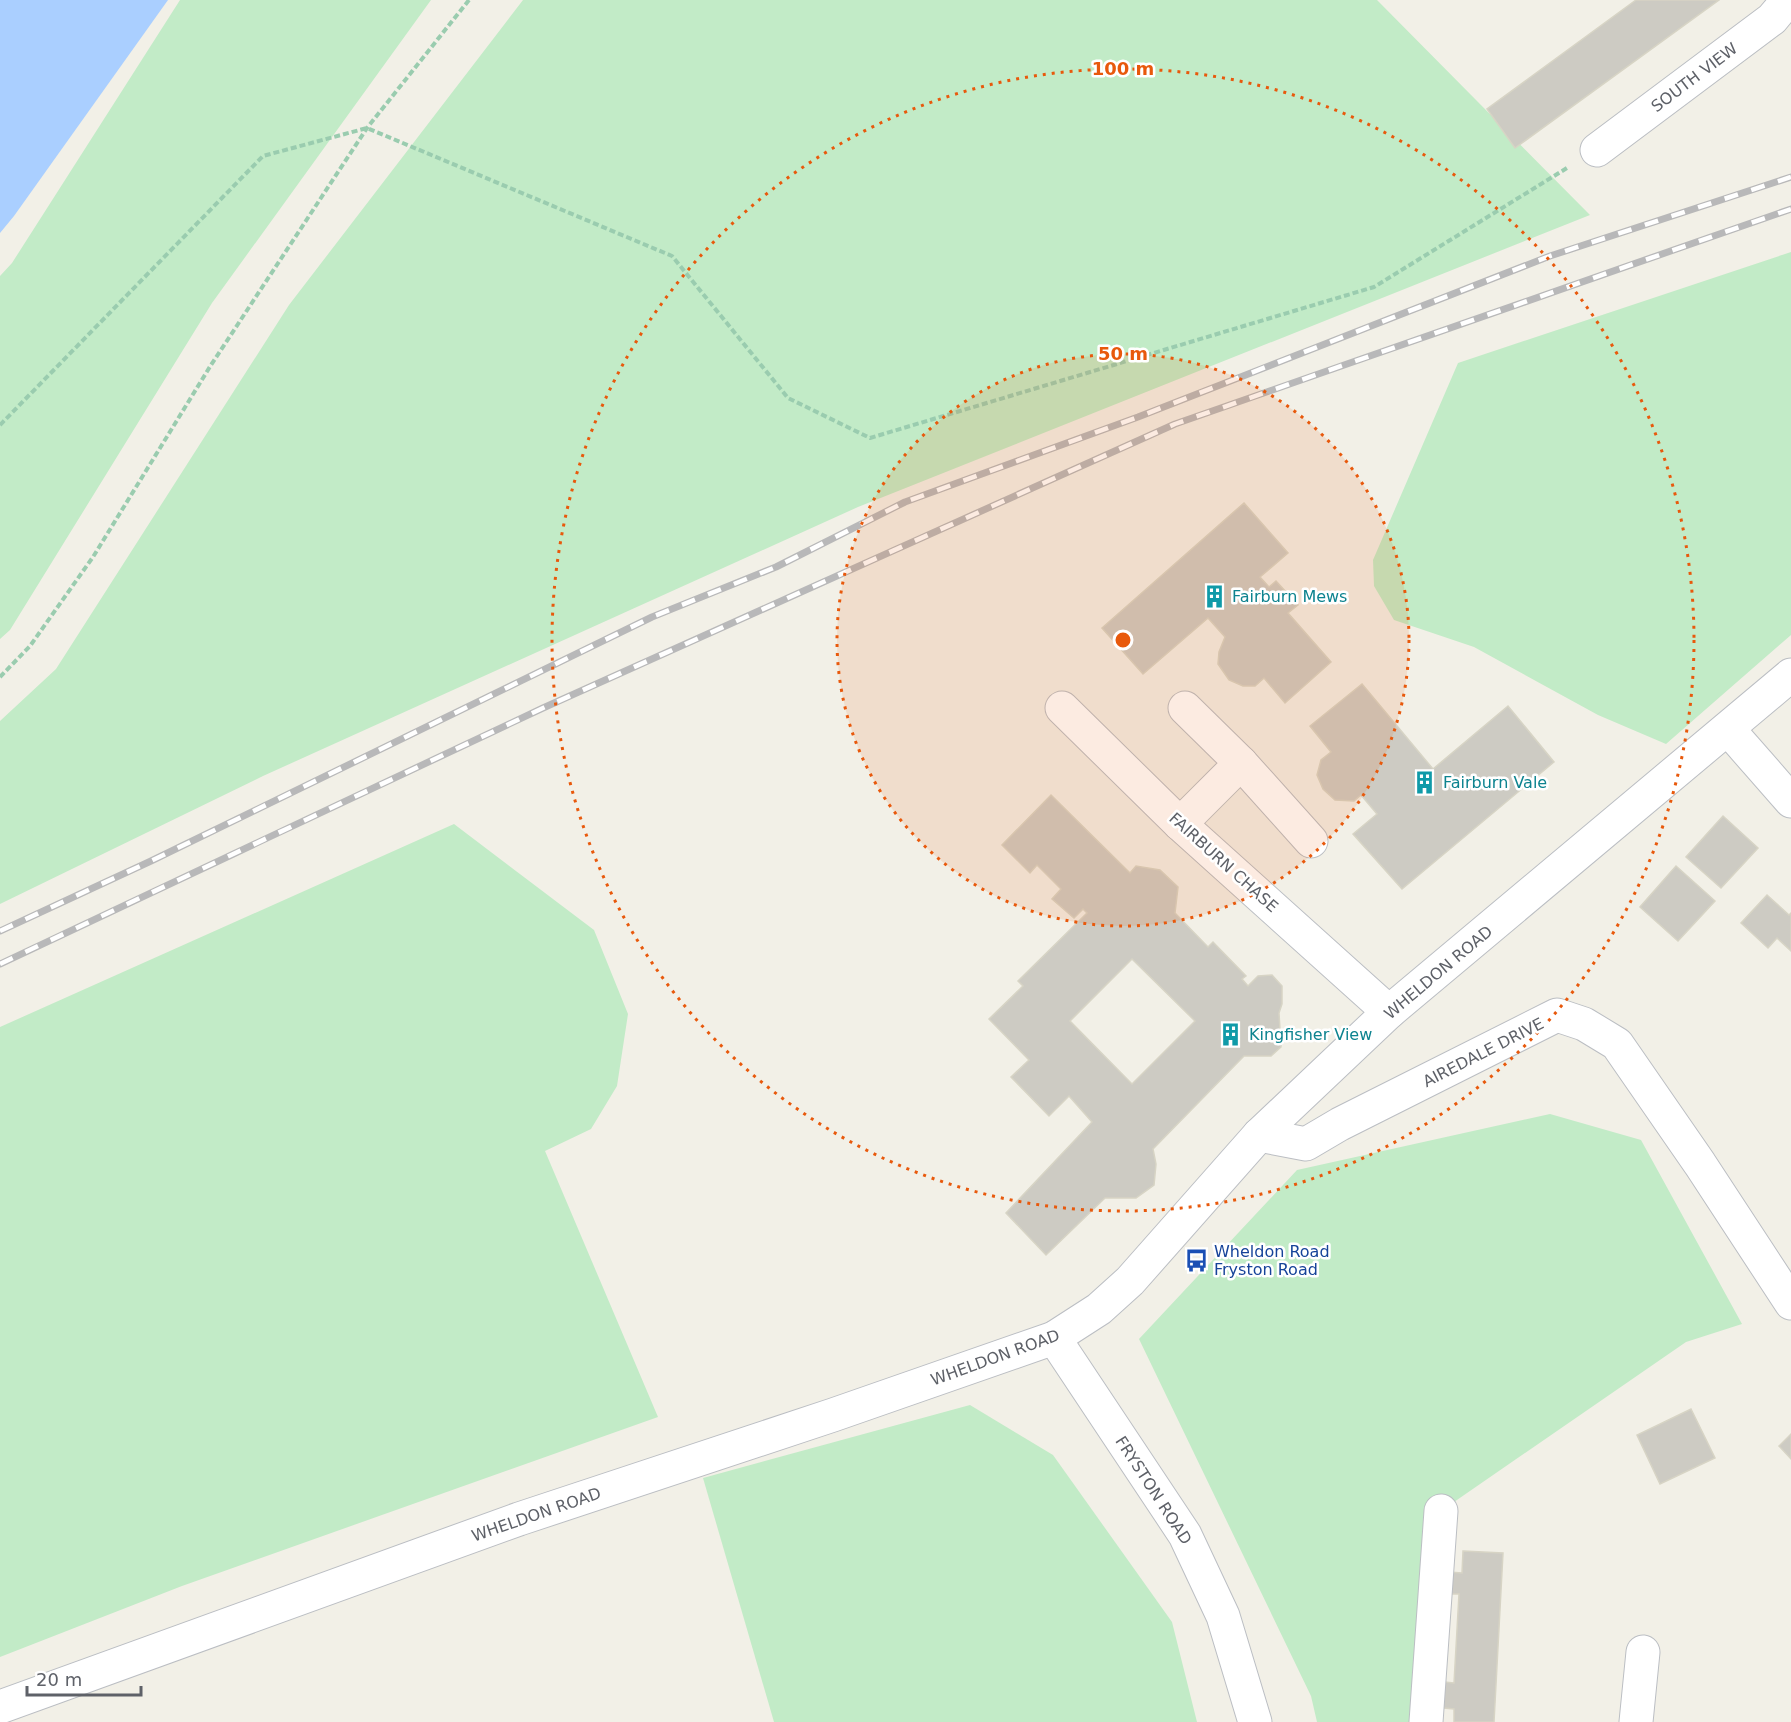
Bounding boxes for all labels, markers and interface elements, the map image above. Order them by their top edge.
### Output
street label: SOUTH VIEW [1647,39,1741,116]
text: 100 m [1092,58,1154,79]
text: 50 m [1098,343,1148,364]
building icon: Fairburn Mews [1201,583,1227,609]
place label: Fairburn Mews [1232,587,1347,606]
centre of rings [1113,630,1133,650]
building icon: Fairburn Vale [1412,769,1438,795]
place label: Fairburn Vale [1443,773,1547,792]
street label: FAIRBURN CHASE [1165,809,1282,916]
street label: WHELDON ROAD [1380,922,1496,1023]
street label: AIREDALE DRIVE [1420,1014,1547,1091]
building icon: Kingfisher View [1218,1021,1244,1047]
place label: Kingfisher View [1249,1025,1372,1044]
place label: Wheldon Road Fryston Road [1214,1242,1330,1279]
bus stop icon: Wheldon Road Fryston Road [1183,1247,1209,1273]
street label: WHELDON ROAD [928,1325,1062,1390]
street label: FRYSTON ROAD [1111,1433,1196,1548]
street label: WHELDON ROAD [469,1483,603,1546]
scale bar [27,1659,141,1697]
text: 20 m [36,1669,82,1690]

